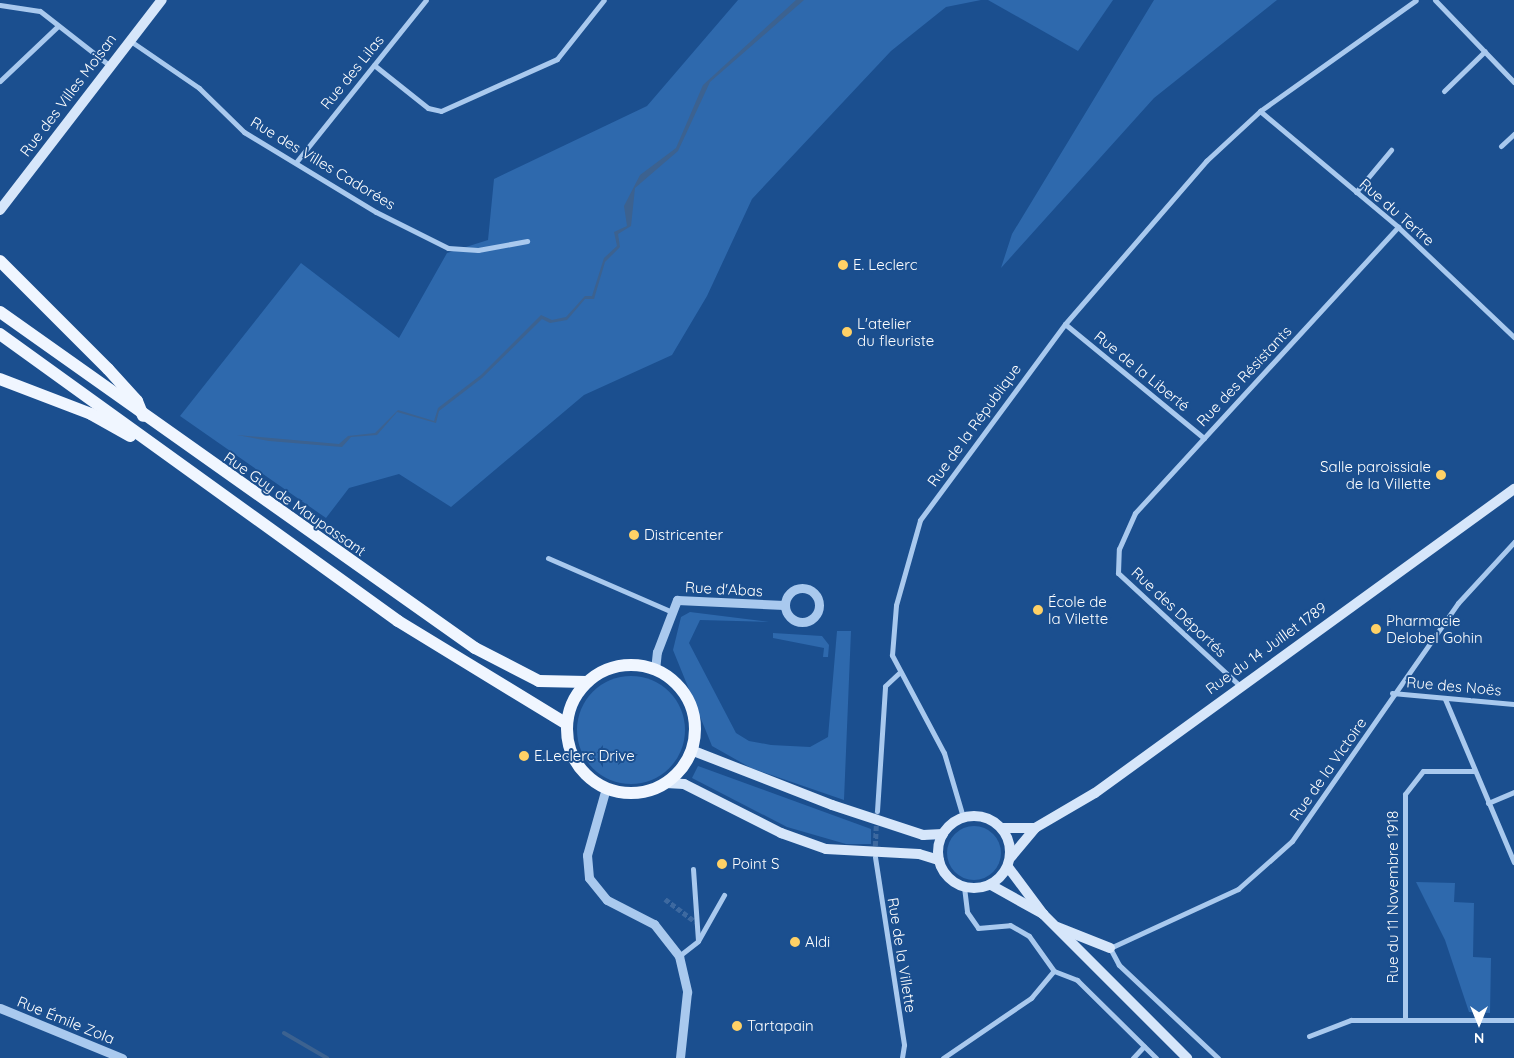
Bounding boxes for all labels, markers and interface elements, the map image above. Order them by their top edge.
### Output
street label: Rue des Villes Moisan [16,30,120,160]
street label: Rue des Lilas [317,31,387,113]
street label: Rue des Villes Cadorées [247,113,399,213]
street label: Rue du Tertre [1356,175,1438,249]
place label: E. Leclerc [853,256,918,274]
marker: E. Leclerc [837,259,849,271]
place label: L'atelier du fleuriste [857,314,934,349]
street label: Rue des Résistants [1193,322,1295,430]
marker: L'atelier du fleuriste [841,326,853,338]
street label: Rue de la Liberté [1091,327,1193,415]
street label: Rue de la République [923,360,1025,490]
street label: Rue Guy de Maupassant [220,448,370,560]
place label: Salle paroissiale de la Villette [1320,457,1431,492]
marker: Salle paroissiale de la Villette [1435,469,1447,481]
place label: Districenter [644,526,723,544]
marker: Districenter [628,529,640,541]
street label: Rue des Déportés [1128,563,1230,661]
street label: Rue d'Abas [685,578,763,600]
place label: École de la Vilette [1048,592,1108,627]
street label: Rue du 14 Juillet 1789 [1202,598,1330,698]
marker: École de la Vilette [1032,604,1044,616]
place label: Pharmacie Delobel Gohin [1386,611,1483,646]
marker: Pharmacie Delobel Gohin [1370,623,1382,635]
street label: Rue des Noës [1406,673,1502,699]
street label: Rue de la Victoire [1286,714,1370,824]
place label: E.Leclerc Drive [534,747,635,765]
marker: E.Leclerc Drive [518,750,530,762]
street label: Rue du 11 Novembre 1918 [1384,811,1402,983]
place label: Point S [732,855,779,873]
marker: Point S [716,858,728,870]
street label: Rue de la Villette [884,896,920,1014]
place label: Aldi [805,933,830,951]
marker: Aldi [789,936,801,948]
street label: Rue Émile Zola [15,992,117,1048]
north arrow [1454,998,1504,1048]
place label: Tartapain [747,1017,814,1035]
marker: Tartapain [731,1020,743,1032]
text: N [1474,1029,1484,1047]

